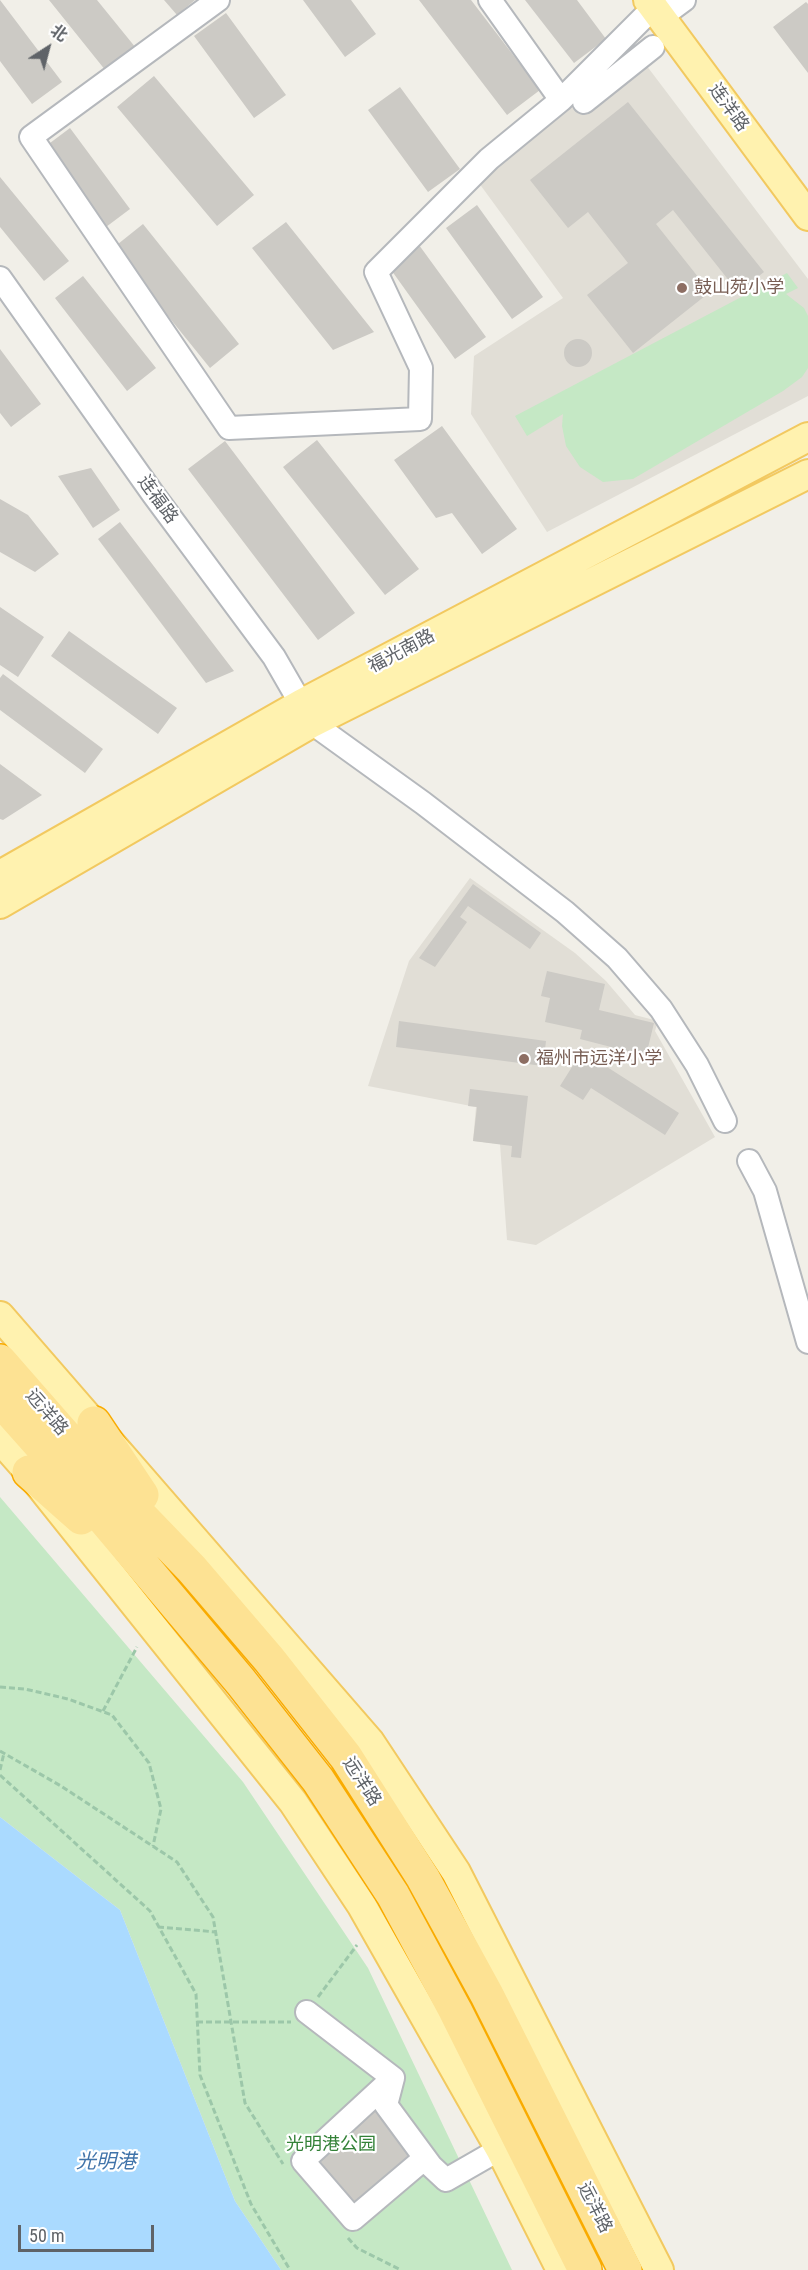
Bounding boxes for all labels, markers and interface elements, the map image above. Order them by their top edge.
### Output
north arrow [18,18,78,78]
text: 北 [47,21,71,45]
street label: 连洋路 [703,80,753,136]
place label: 鼓山苑小学 [694,277,784,299]
marker: 鼓山苑小学 [675,281,689,295]
street label: 连福路 [132,472,182,528]
street label: 福光南路 [365,626,439,678]
place label: 福州市远洋小学 [536,1048,662,1070]
marker: 福州市远洋小学 [517,1052,531,1066]
street label: 远洋路 [20,1386,72,1440]
street label: 远洋路 [337,1753,385,1811]
park label: 光明港公园 [286,2134,376,2156]
water label: 光明港 [76,2151,136,2175]
street label: 远洋路 [572,2179,616,2237]
scale bar [21,2213,158,2251]
text: 50 m [29,2225,64,2246]

